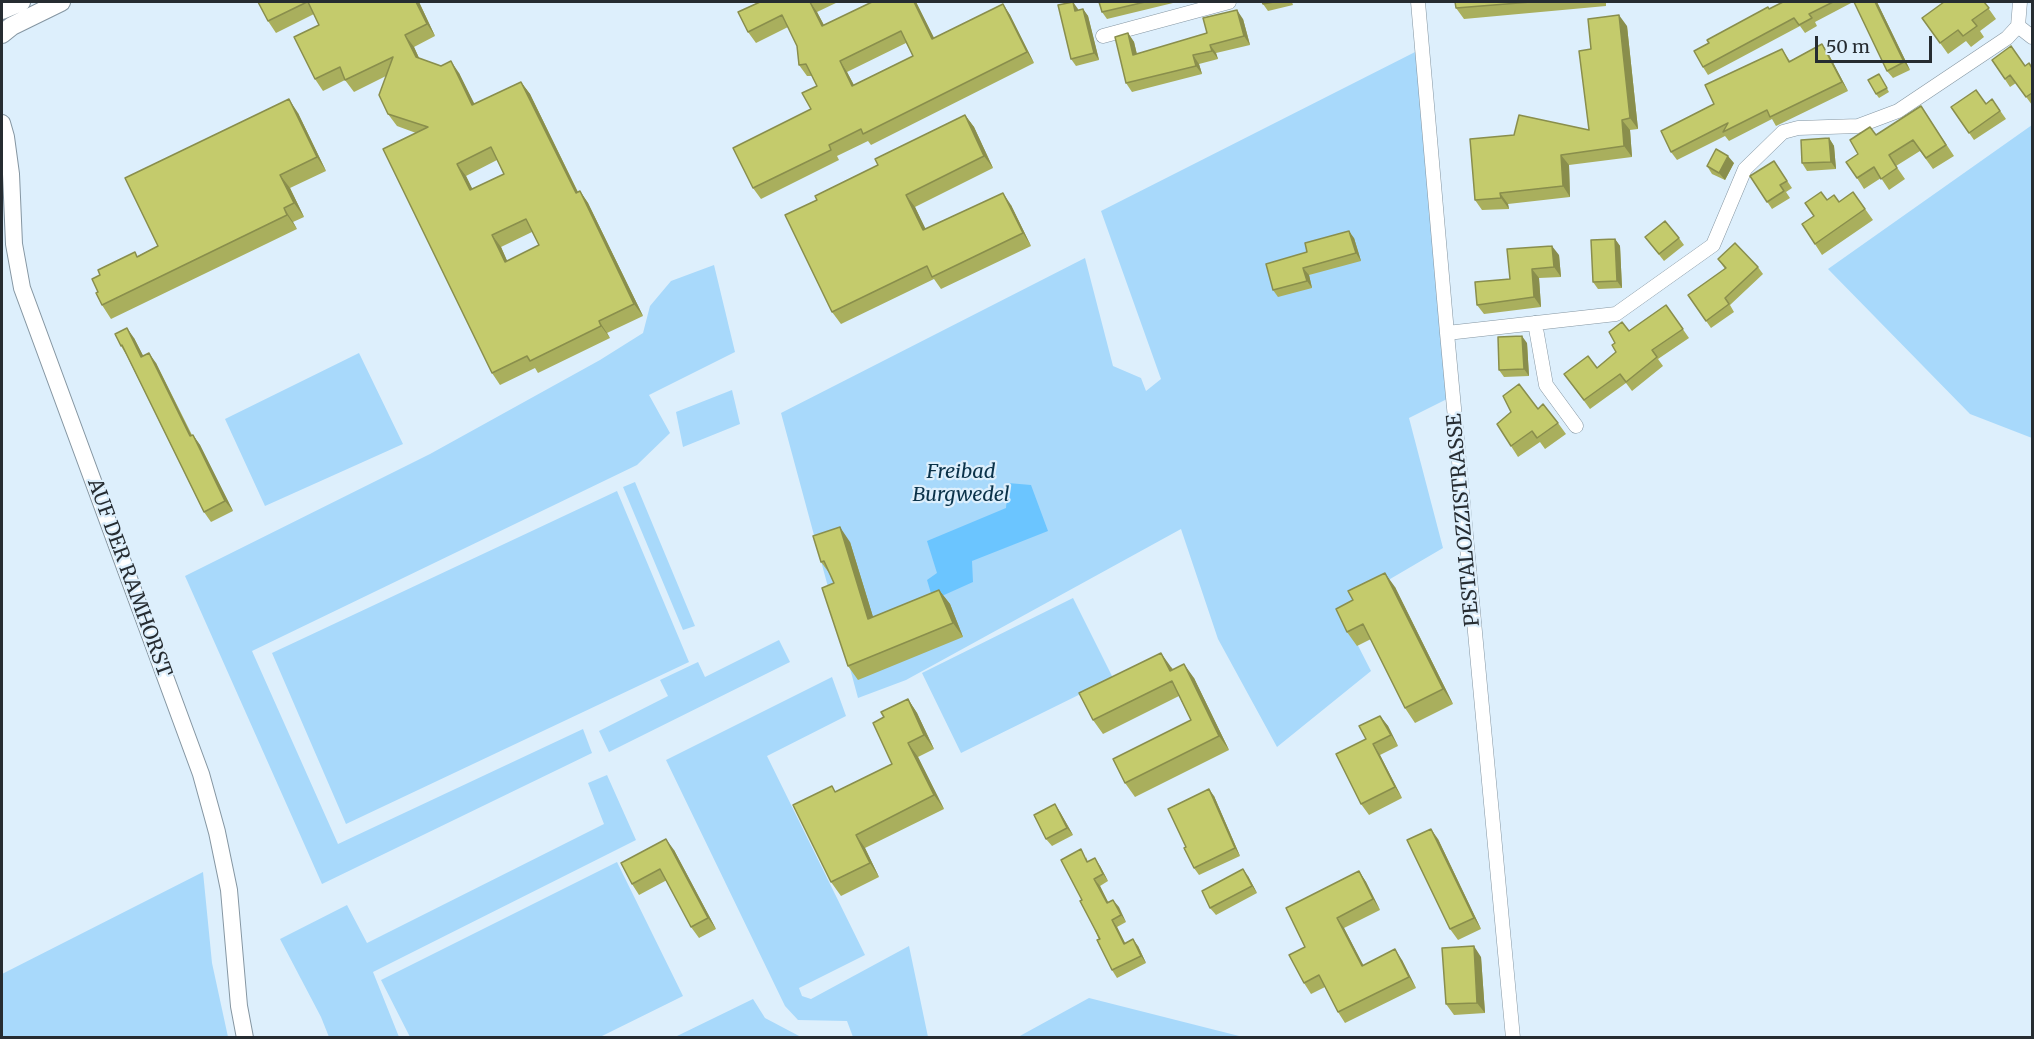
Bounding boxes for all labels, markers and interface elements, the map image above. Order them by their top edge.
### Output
scale bar [1818,24,1935,62]
text: 50 m [1826,35,1870,58]
street label: PESTALOZZISTRASSE [1443,413,1485,627]
park label: Freibad Burgwedel [912,460,1010,507]
street label: AUF DER RAMHORST [82,475,176,681]

